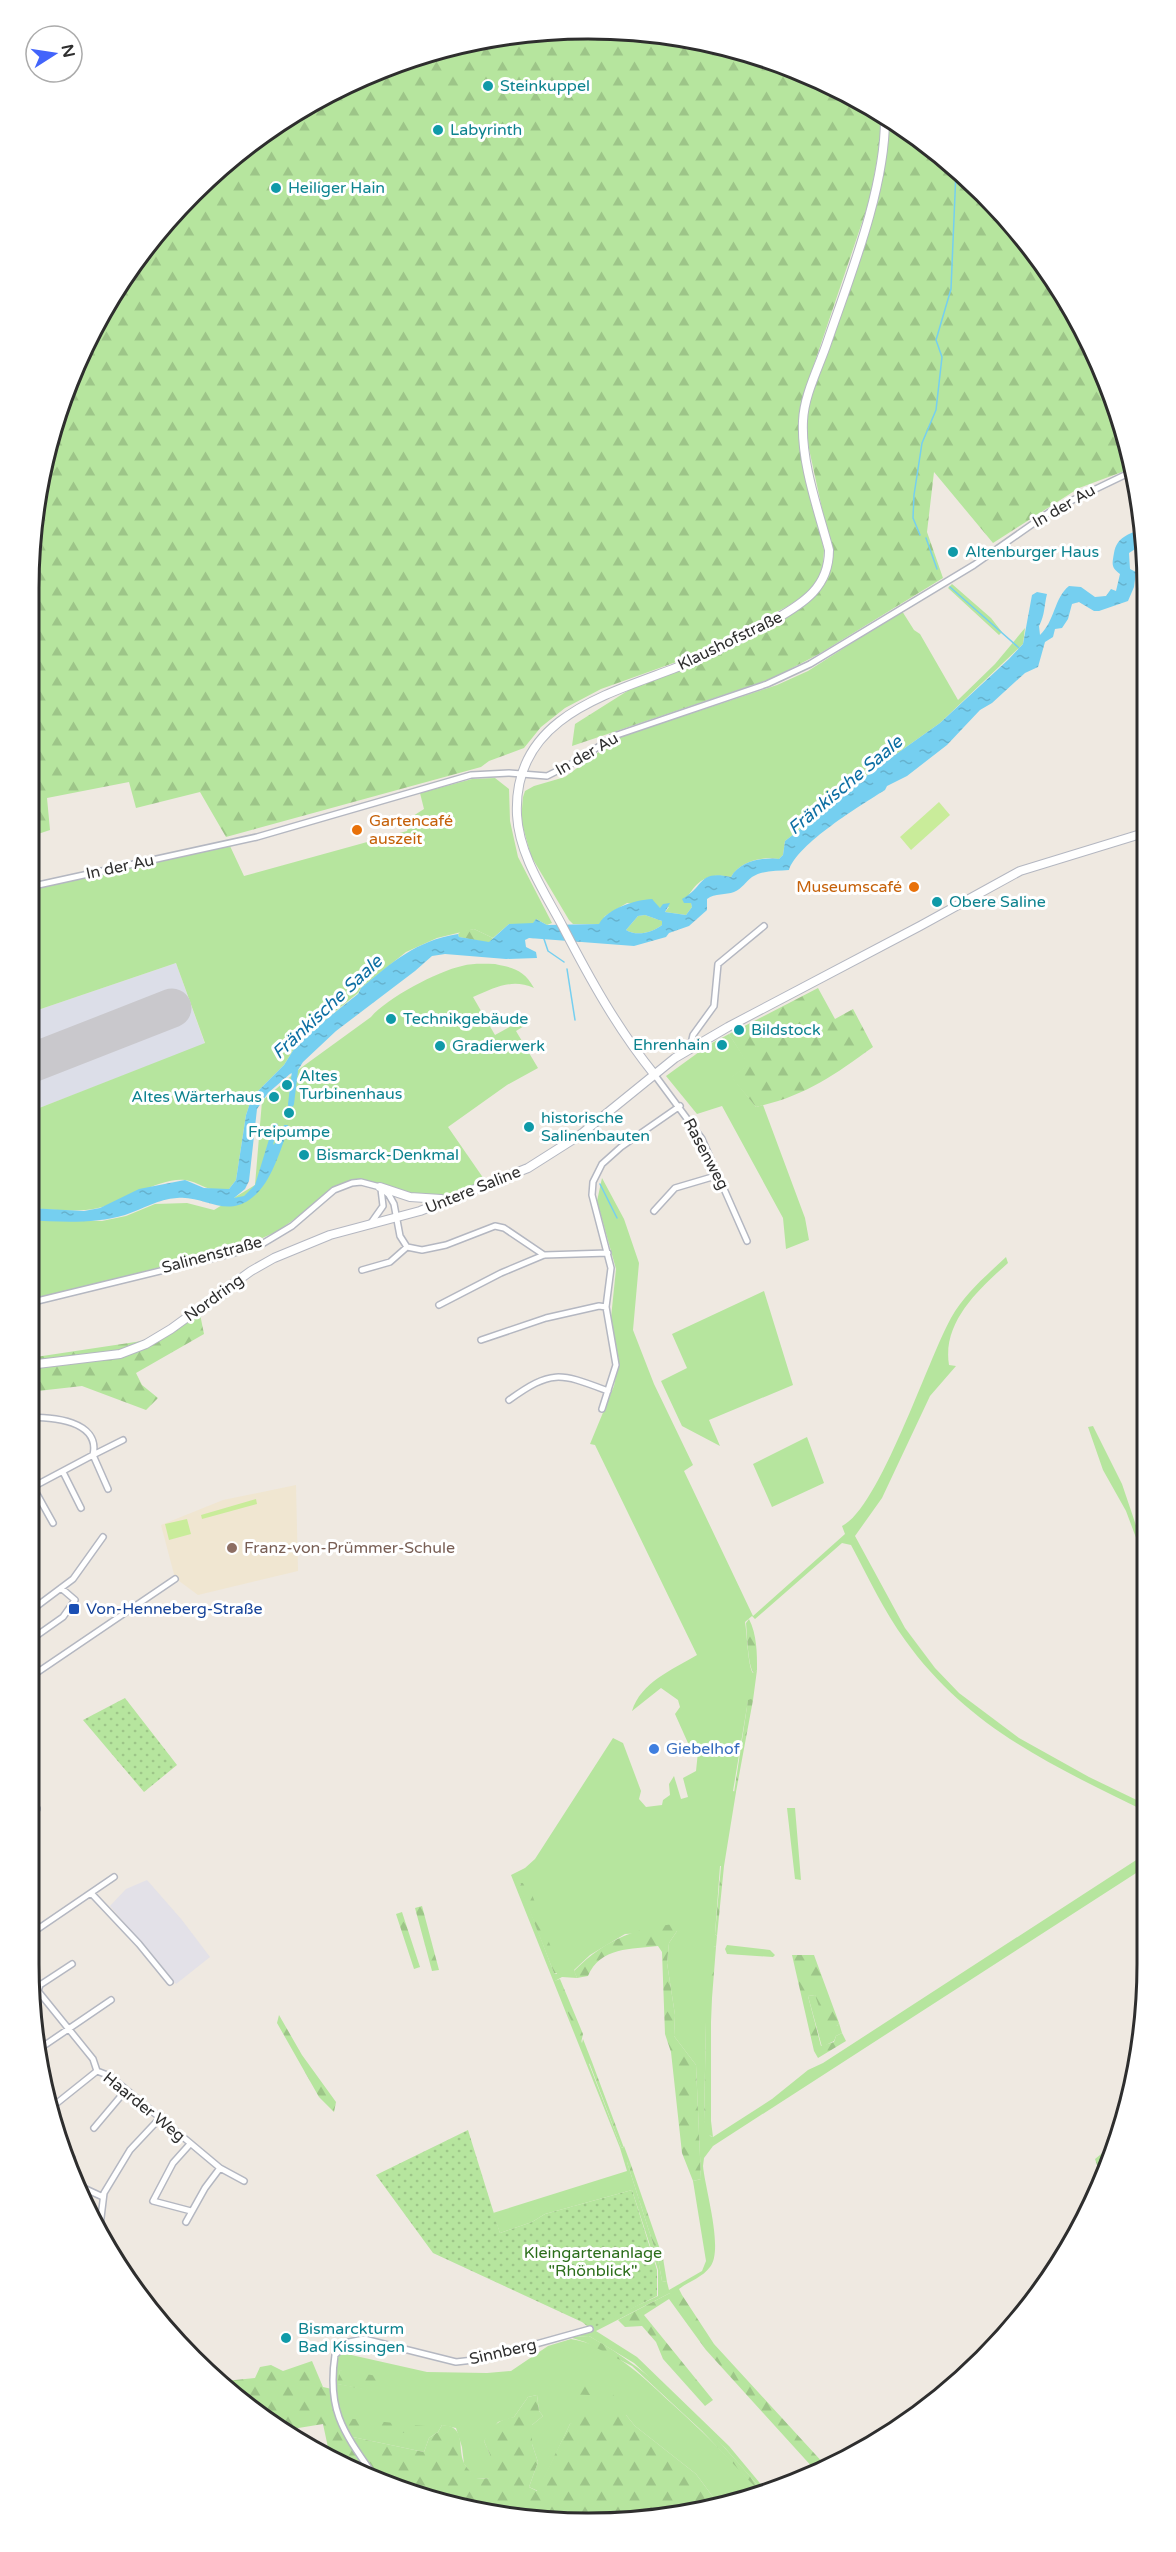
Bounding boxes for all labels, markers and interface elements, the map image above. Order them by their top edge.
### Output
north arrow [24,24,84,84]
text: N [57,43,79,59]
place label: Steinkuppel [500,76,590,96]
marker: Steinkuppel [481,79,495,93]
place label: Labyrinth [450,120,522,140]
marker: Labyrinth [431,123,445,137]
place label: Heiliger Hain [288,178,385,198]
marker: Heiliger Hain [269,181,283,195]
street label: In der Au [1029,480,1099,532]
place label: Altenburger Haus [965,542,1099,562]
marker: Altenburger Haus [946,545,960,559]
street label: Klaushofstraße [674,607,786,675]
street label: In der Au [552,728,622,780]
water label: Fränkische Saale [783,730,907,839]
place label: Gartencafé auszeit [369,811,453,849]
marker: Gartencafé auszeit [350,823,364,837]
street label: In der Au [84,850,156,884]
place label: Museumscafé [796,877,902,897]
marker: Museumscafé [907,880,921,894]
place label: Obere Saline [949,892,1046,912]
marker: Obere Saline [930,895,944,909]
water label: Fränkische Saale [267,950,387,1064]
place label: Technikgebäude [403,1009,528,1029]
marker: Technikgebäude [384,1012,398,1026]
place label: Bildstock [751,1020,821,1040]
marker: Bildstock [732,1023,746,1037]
place label: Ehrenhain [633,1035,710,1055]
place label: Gradierwerk [452,1036,545,1056]
marker: Ehrenhain [715,1038,729,1052]
marker: Gradierwerk [433,1039,447,1053]
place label: Altes Turbinenhaus [299,1066,402,1104]
marker: Altes Turbinenhaus [280,1078,294,1092]
place label: Altes Wärterhaus [131,1087,262,1107]
marker: Altes Wärterhaus [267,1090,281,1104]
marker: Freipumpe [282,1106,296,1120]
place label: historische Salinenbauten [541,1108,650,1146]
street label: Rasenweg [679,1115,733,1193]
marker: historische Salinenbauten [522,1120,536,1134]
place label: Freipumpe [248,1122,330,1142]
place label: Bismarck-Denkmal [316,1145,459,1165]
marker: Bismarck-Denkmal [297,1148,311,1162]
street label: Untere Saline [422,1162,524,1218]
street label: Salinenstraße [160,1232,264,1278]
street label: Nordring [180,1270,248,1326]
place label: Franz-von-Prümmer-Schule [244,1538,455,1558]
marker: Franz-von-Prümmer-Schule [225,1541,239,1555]
place label: Von-Henneberg-Straße [86,1599,263,1619]
marker: Von-Henneberg-Straße [67,1602,81,1616]
place label: Giebelhof [666,1739,741,1759]
marker: Giebelhof [647,1742,661,1756]
street label: Haarder Weg [99,2068,189,2146]
park label: Kleingartenanlage "Rhönblick" [524,2243,662,2281]
place label: Bismarckturm Bad Kissingen [298,2319,405,2357]
marker: Bismarckturm Bad Kissingen [279,2331,293,2345]
street label: Sinnberg [467,2335,539,2369]

